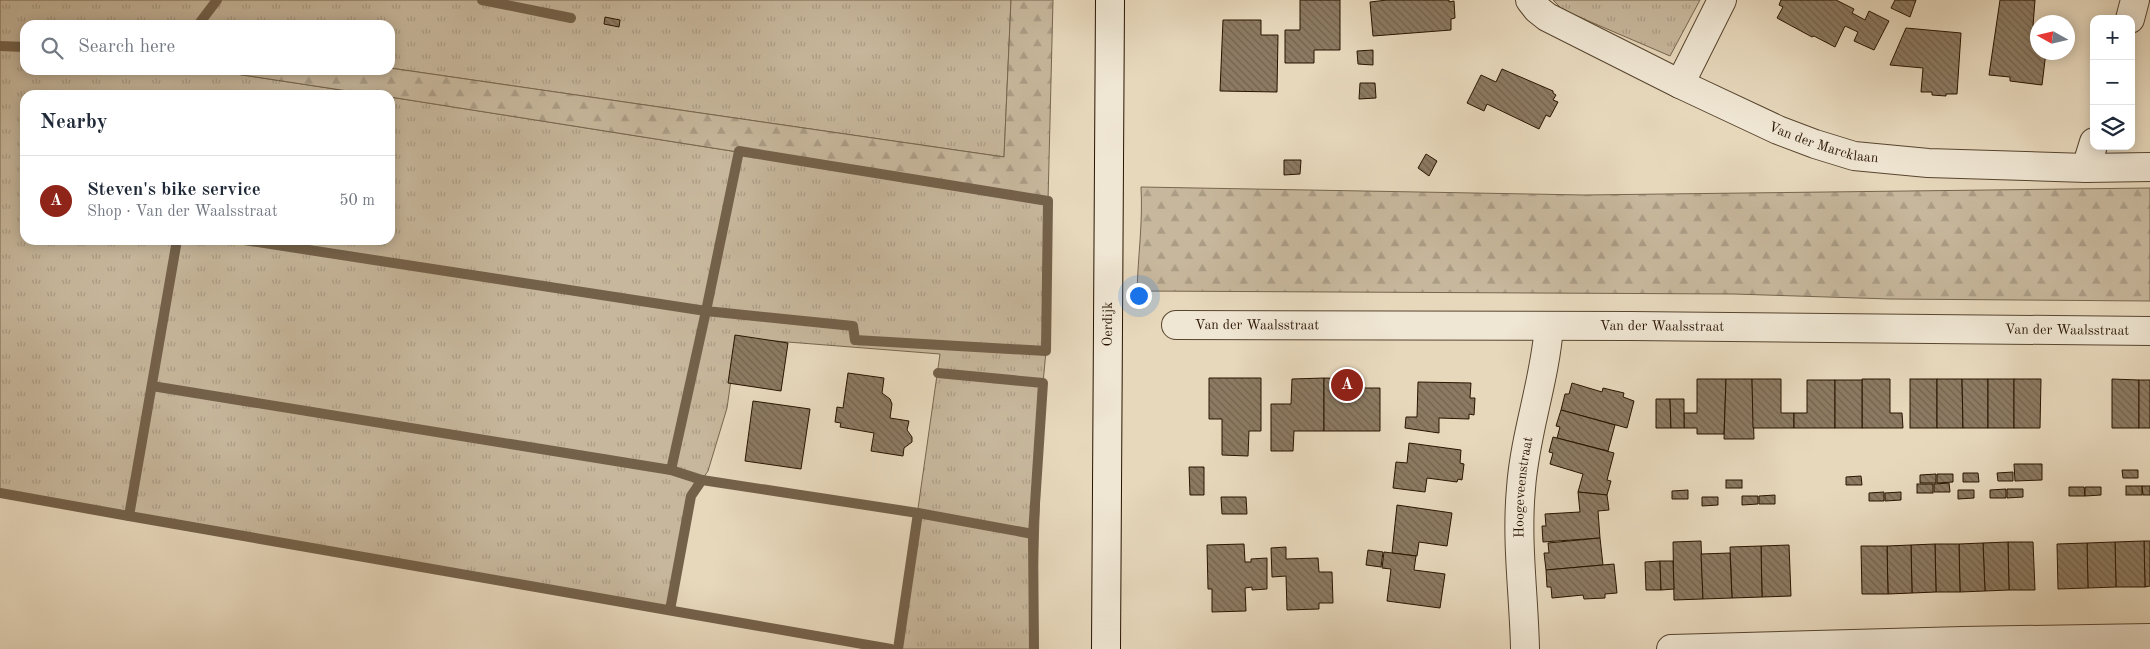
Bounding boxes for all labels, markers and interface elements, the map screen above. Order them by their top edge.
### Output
north arrow [2030,15,2075,60]
map controls [2090,15,2135,150]
button: + [2090,15,2135,60]
search box [20,20,395,75]
icon: search [38,34,66,62]
text: Search here [78,38,175,57]
button: − [2090,60,2135,105]
button: layers [2090,105,2135,150]
text: Nearby [40,112,108,133]
street label: Van der Marcklaan [1766,120,1879,165]
text: Steven's bike service [87,181,261,200]
text: A [50,193,62,209]
text: 50 m [339,193,375,209]
text: Shop · Van der Waalsstraat [87,204,278,220]
your location [1126,283,1152,309]
street label: Oerdijk [1101,302,1115,346]
street label: Van der Waalsstraat [1195,318,1319,332]
street label: Van der Waalsstraat [1600,319,1724,334]
street label: Van der Waalsstraat [2005,323,2129,338]
pin: A [1331,366,1363,404]
street label: Hoogeveenstraat [1512,435,1535,538]

